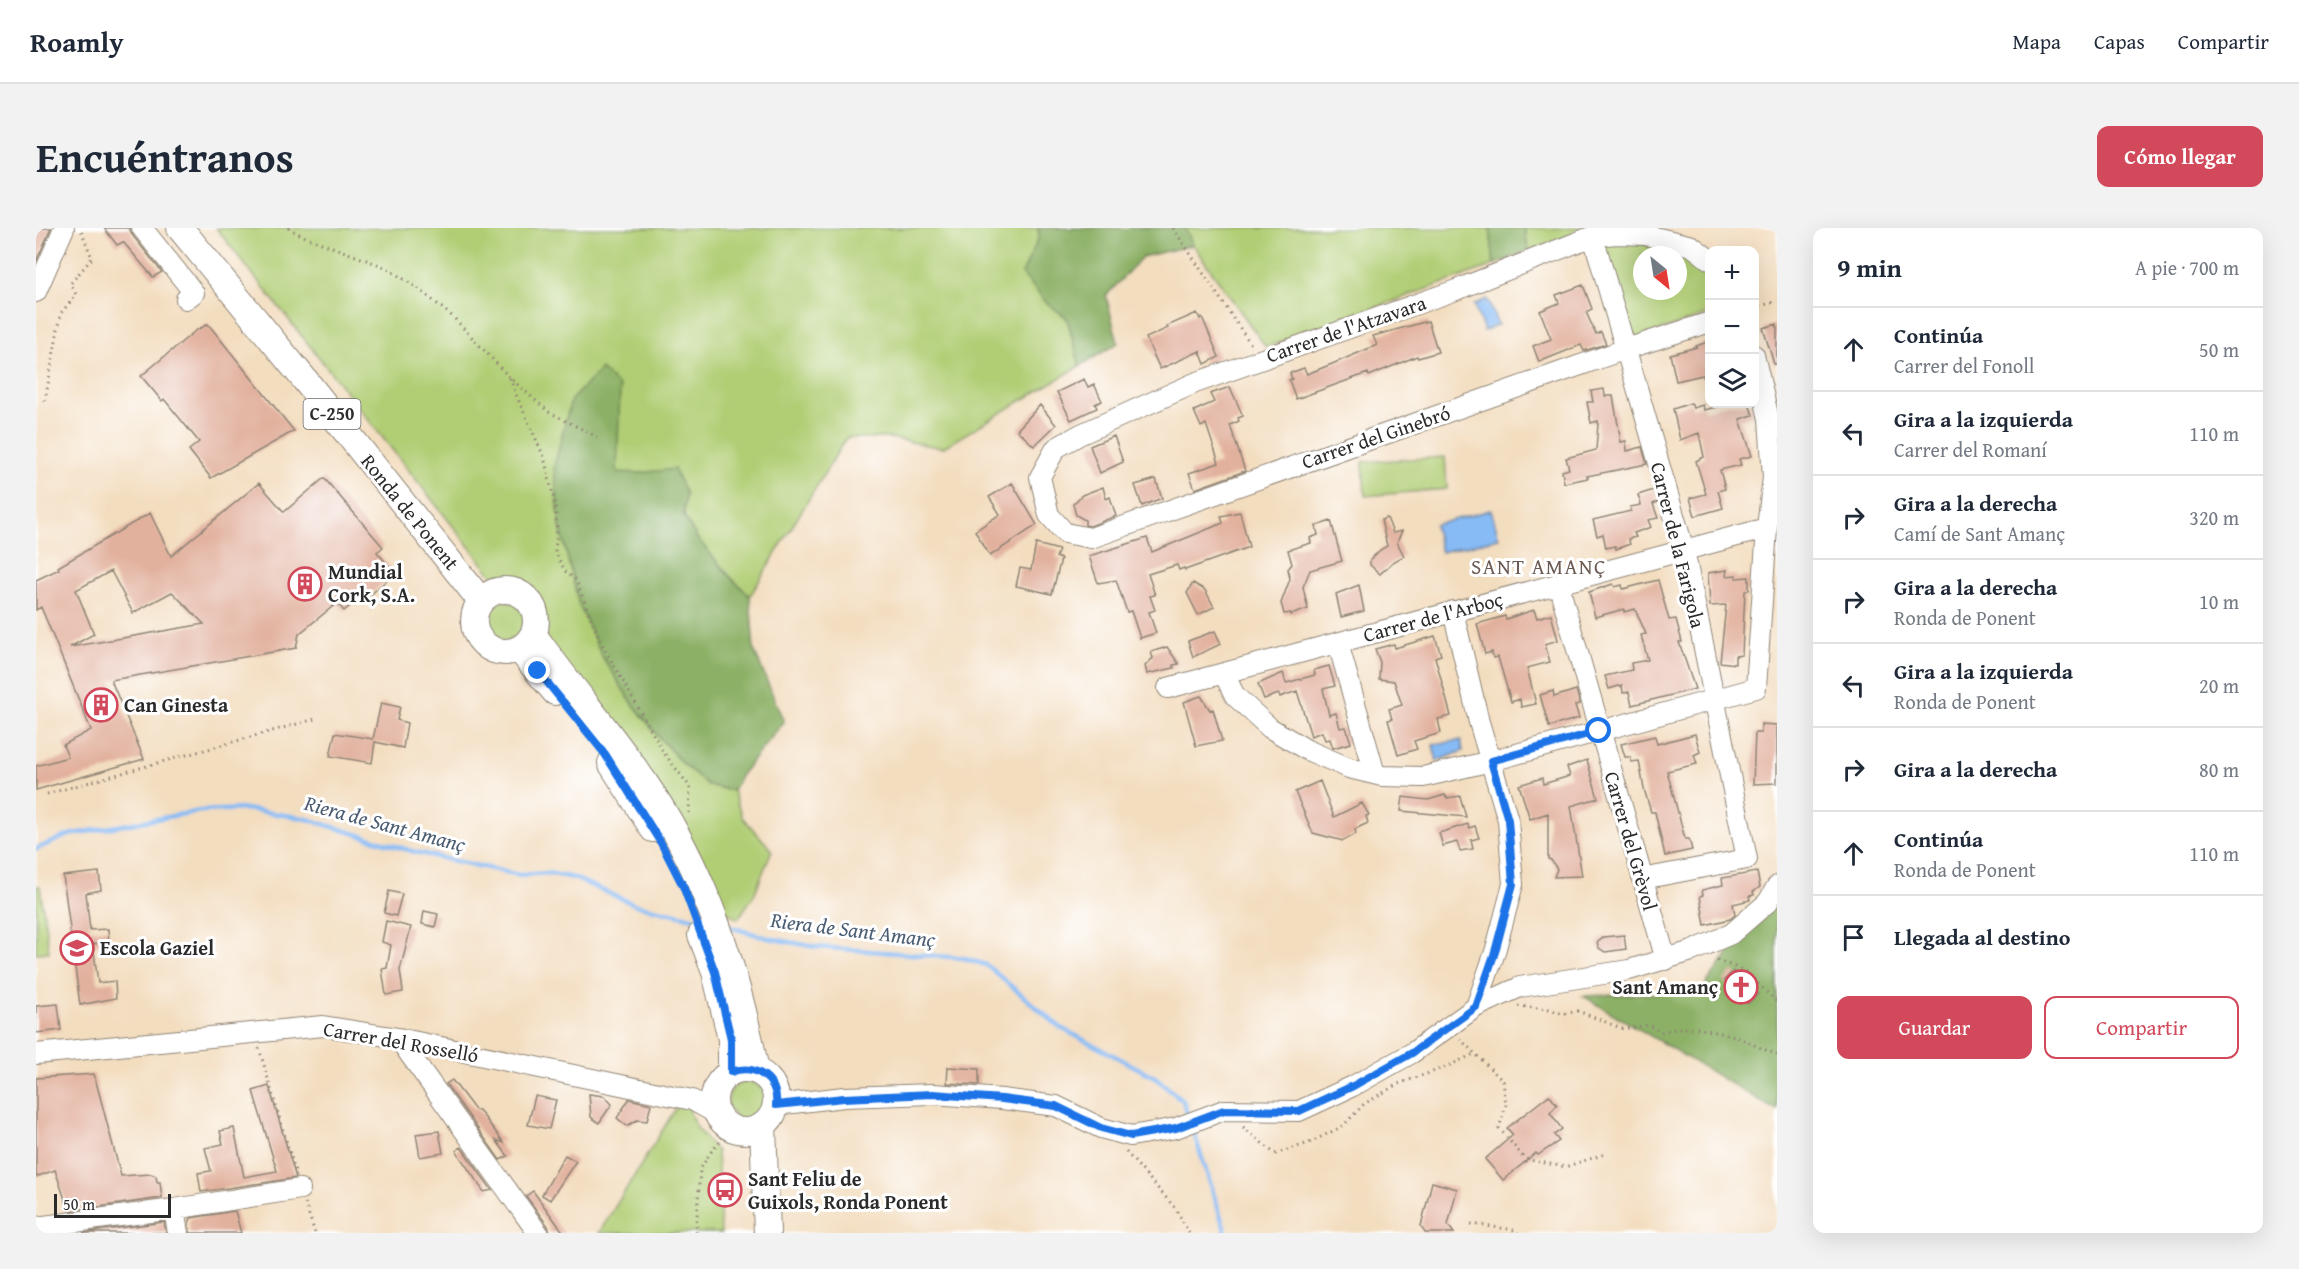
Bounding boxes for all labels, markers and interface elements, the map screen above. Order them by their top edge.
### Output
text: Roamly [30,21,124,62]
text: Mapa [2012,26,2061,57]
text: Capas [2094,26,2145,57]
text: Compartir [2178,26,2269,57]
text: Encuéntranos [36,126,294,187]
button: Cómo llegar [2097,126,2263,187]
north arrow [1633,246,1687,300]
map controls [1705,246,1759,408]
button: + [1705,246,1759,300]
text: 9 min [1837,248,1902,287]
text: A pie · 700 m [2135,253,2239,282]
street label: Carrer de l'Atzavara [1262,287,1430,369]
button: − [1705,300,1759,354]
text: Continúa [1894,319,1983,351]
icon: ahead [1837,333,1870,366]
text: 50 m [2199,335,2239,364]
text: Carrer del Fonoll [1894,351,2034,380]
button: layers [1705,354,1759,408]
street label: Carrer del Ginebró [1298,398,1454,476]
road number: C-250 [304,399,360,429]
text: Gira a la izquierda [1894,403,2073,435]
icon: left [1837,417,1870,450]
text: 110 m [2189,419,2239,448]
text: Carrer del Romaní [1894,435,2047,464]
street label: Ronda de Ponent [354,447,466,576]
street label: Carrer de la Farigola [1644,459,1713,631]
text: Gira a la derecha [1894,487,2057,519]
icon: right [1837,501,1870,534]
text: 320 m [2189,503,2239,532]
text: Camí de Sant Amanç [1894,519,2065,548]
district label: SANT AMANÇ [1471,551,1607,582]
place label: Mundial Cork, S.A. [328,557,415,609]
building icon: Mundial Cork, S.A. [287,566,323,602]
text: Gira a la derecha [1894,571,2057,603]
street label: Carrer de l'Arboç [1360,584,1506,649]
icon: right [1837,585,1870,618]
text: 10 m [2199,587,2239,616]
text: Ronda de Ponent [1894,603,2036,632]
text: Gira a la izquierda [1894,655,2073,687]
route end [524,657,550,683]
icon: left [1837,669,1870,702]
text: 20 m [2199,671,2239,700]
building icon: Can Ginesta [83,687,119,723]
text: Ronda de Ponent [1894,687,2036,716]
place label: Can Ginesta [124,690,229,719]
route start [1585,717,1611,743]
icon: right [1837,753,1870,786]
text: Gira a la derecha [1894,753,2057,785]
text: 80 m [2199,755,2239,784]
street label: Carrer del Grèvol [1598,768,1665,914]
water label: Riera de Sant Amanç [300,787,470,860]
text: Continúa [1894,823,1983,855]
icon: ahead [1837,837,1870,870]
text: 110 m [2189,839,2239,868]
text: Ronda de Ponent [1894,855,2036,884]
water label: Riera de Sant Amanç [768,904,938,955]
icon: arrive [1837,921,1870,954]
text: Llegada al destino [1894,921,2070,953]
school or university icon: Escola Gaziel [59,930,95,966]
place label: Escola Gaziel [100,933,214,962]
church icon: Sant Amanç [1723,969,1759,1005]
place label: Sant Amanç [1612,972,1718,1001]
button: Guardar [1837,996,2032,1059]
button: Compartir [2044,996,2239,1059]
street label: Carrer del Rosselló [321,1014,481,1069]
place label: Sant Feliu de Guixols, Ronda Ponent [748,1164,948,1216]
bus stop icon: Sant Feliu de Guixols, Ronda Ponent [707,1172,743,1208]
scale bar [54,1191,171,1218]
text: 50 m [63,1192,95,1216]

